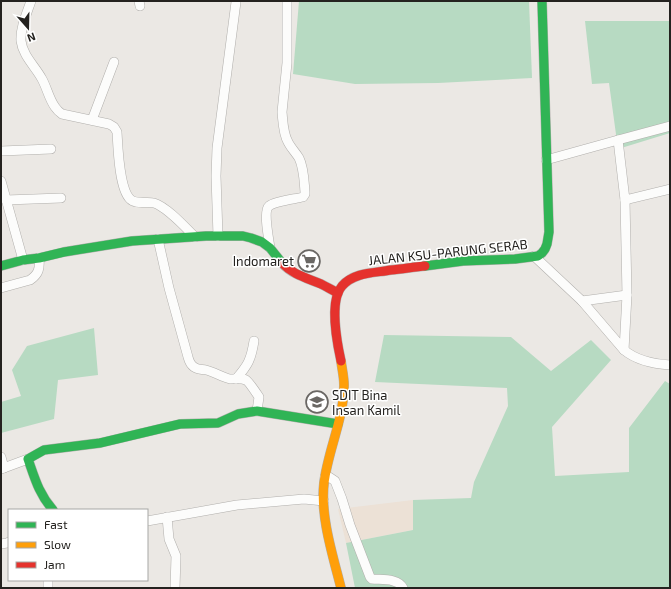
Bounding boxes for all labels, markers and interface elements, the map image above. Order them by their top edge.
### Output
north arrow [8,8,48,48]
text: N [26,30,38,45]
street label: JALAN KSU-PARUNG SERAB [368,236,528,268]
supermarket icon: Indomaret [296,248,322,274]
place label: Indomaret [233,253,294,269]
place label: SDIT Bina Insan Kamil [332,387,401,418]
school or university icon: SDIT Bina Insan Kamil [304,389,330,415]
legend [8,509,148,581]
text: Fast [44,517,68,531]
text: Slow [44,537,71,551]
text: Jam [44,557,65,571]

